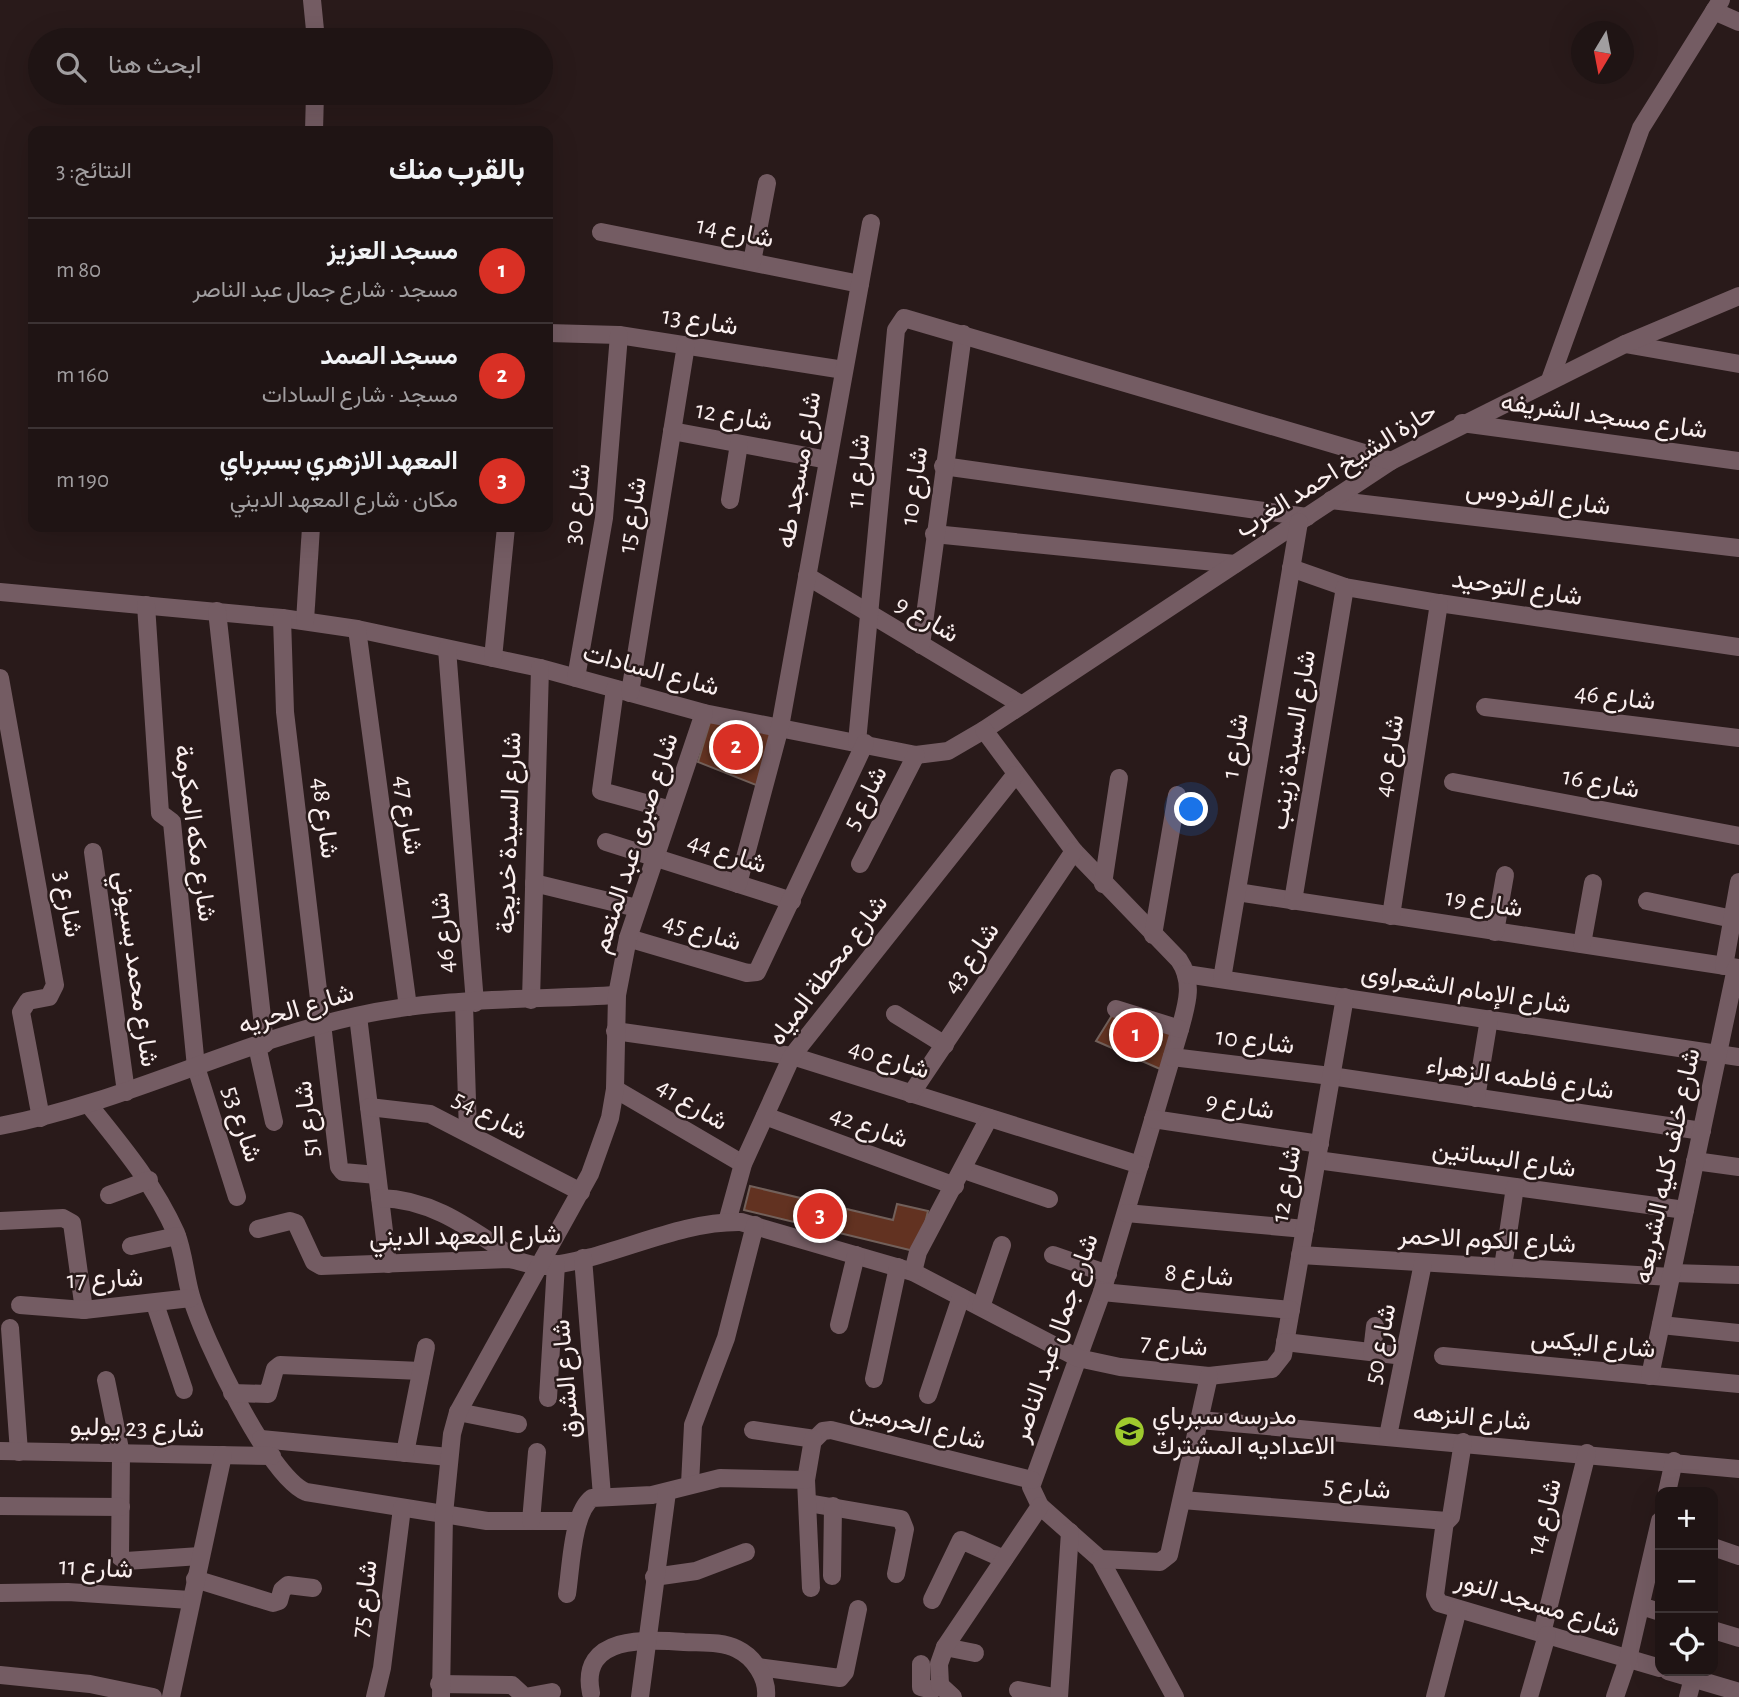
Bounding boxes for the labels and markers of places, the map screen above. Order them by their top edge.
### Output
pin: 2 [713,721,759,773]
pin: 1 [1113,1009,1159,1061]
pin: 3 [797,1190,843,1242]
place label: مدرسه سبرباي الاعداديه المشترك [1152,1403,1335,1461]
school or university icon: مدرسه سبرباي الاعداديه المشترك [1112,1414,1146,1448]

